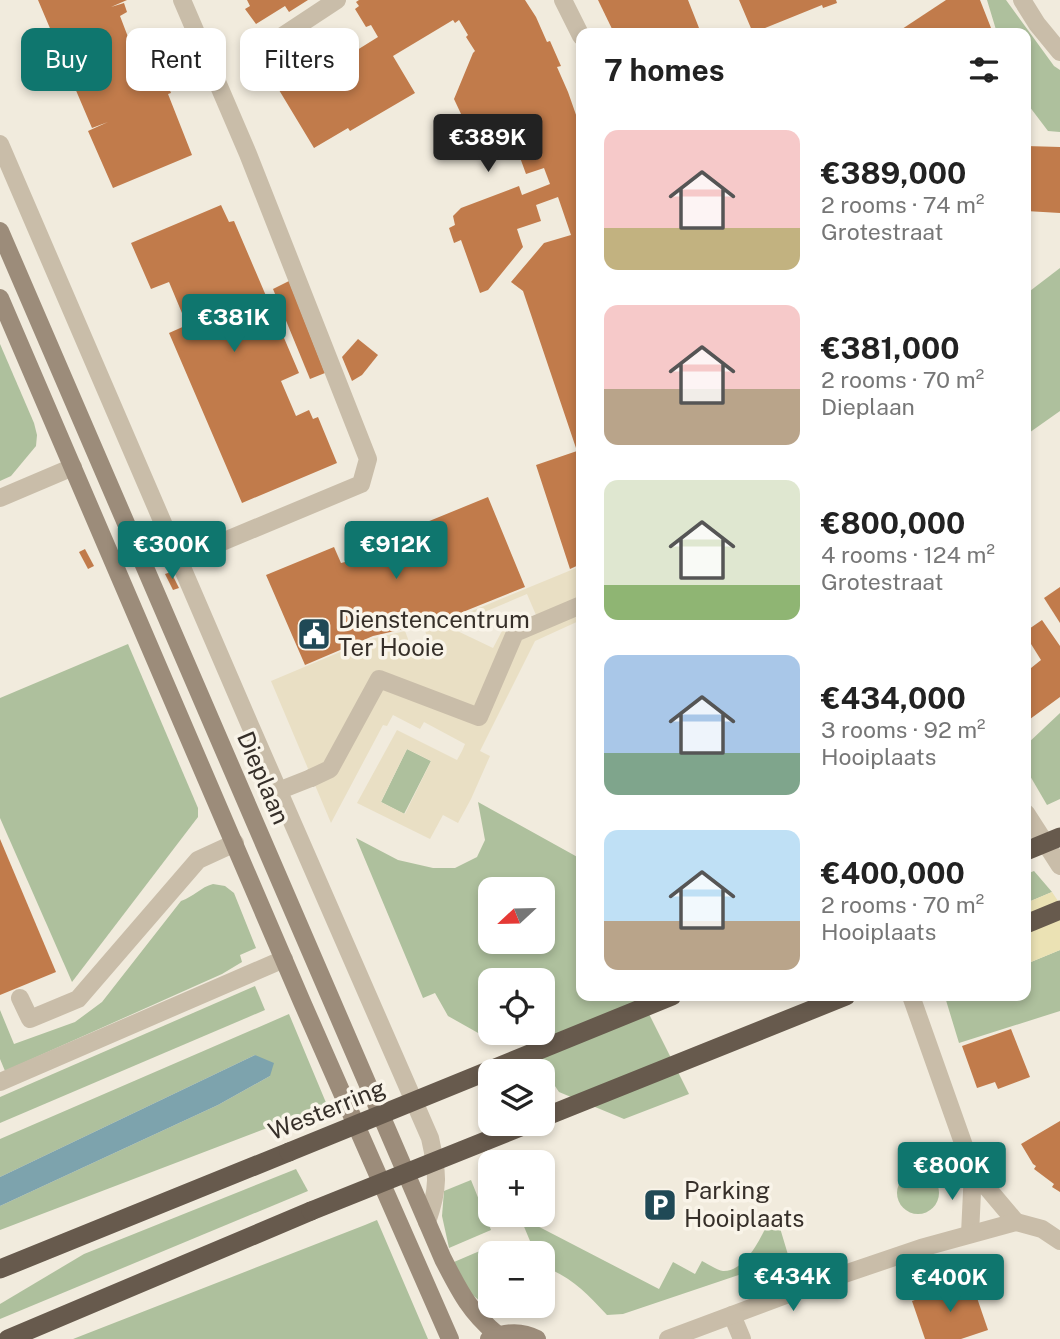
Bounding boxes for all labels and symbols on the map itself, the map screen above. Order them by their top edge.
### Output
pin: €389K [439,114,537,174]
pin: €381K [185,294,283,354]
pin: €300K [123,522,221,581]
pin: €912K [347,522,445,581]
place label: Dienstencentrum Ter Hooie [338,605,530,661]
public building icon: Dienstencentrum Ter Hooie [295,615,333,653]
street label: Dieplaan [232,727,296,828]
north arrow [478,877,555,954]
street label: Westerring [264,1073,389,1145]
pin: €800K [903,1142,1001,1202]
place label: Parking Hooiplaats [684,1176,804,1232]
parking icon: Parking Hooiplaats [641,1186,679,1224]
pin: €434K [744,1254,842,1313]
pin: €400K [901,1254,999,1314]

